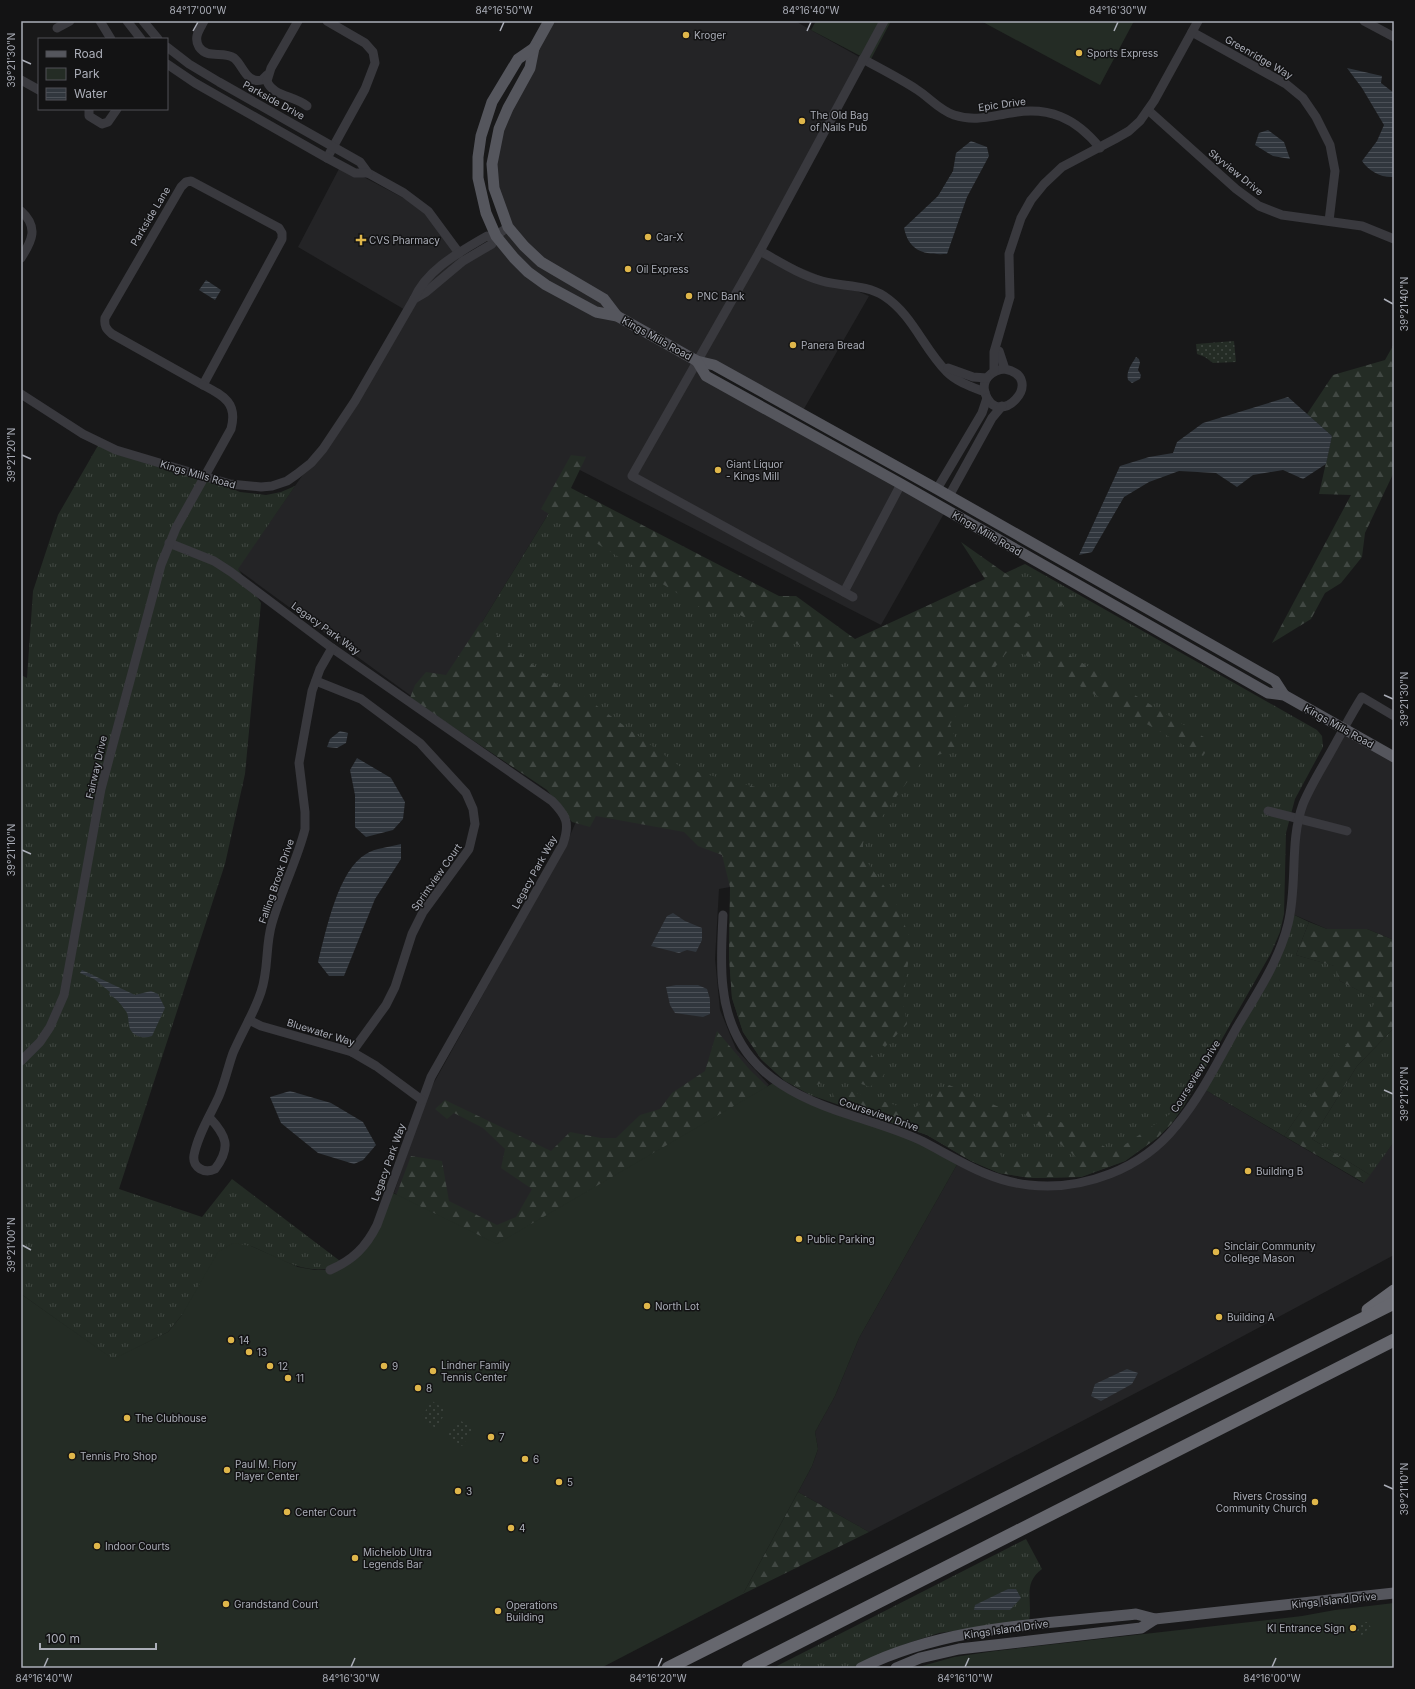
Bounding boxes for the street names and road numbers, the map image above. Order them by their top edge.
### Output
street label: Greenridge Way [1223,33,1295,81]
street label: Parkside Drive [241,78,307,122]
street label: Epic Drive [977,95,1027,113]
street label: Skyview Drive [1206,146,1266,198]
street label: Parkside Lane [128,184,172,248]
street label: Kings Mills Road [620,314,694,362]
street label: Kings Mills Road [159,457,237,491]
street label: Kings Mills Road [950,508,1024,558]
street label: Legacy Park Way [289,599,363,657]
street label: Kings Mills Road [1302,702,1376,750]
street label: Fairway Drive [83,734,109,800]
street label: Legacy Park Way [509,833,559,911]
street label: Falling Brook Drive [256,837,296,925]
street label: Sprintview Court [408,840,464,913]
street label: Bluewater Way [286,1016,357,1048]
street label: Courseview Drive [1168,1037,1222,1115]
street label: Courseview Drive [838,1095,921,1133]
street label: Legacy Park Way [368,1121,408,1203]
street label: Kings Island Drive [1291,1590,1377,1610]
street label: Kings Island Drive [963,1617,1049,1641]

